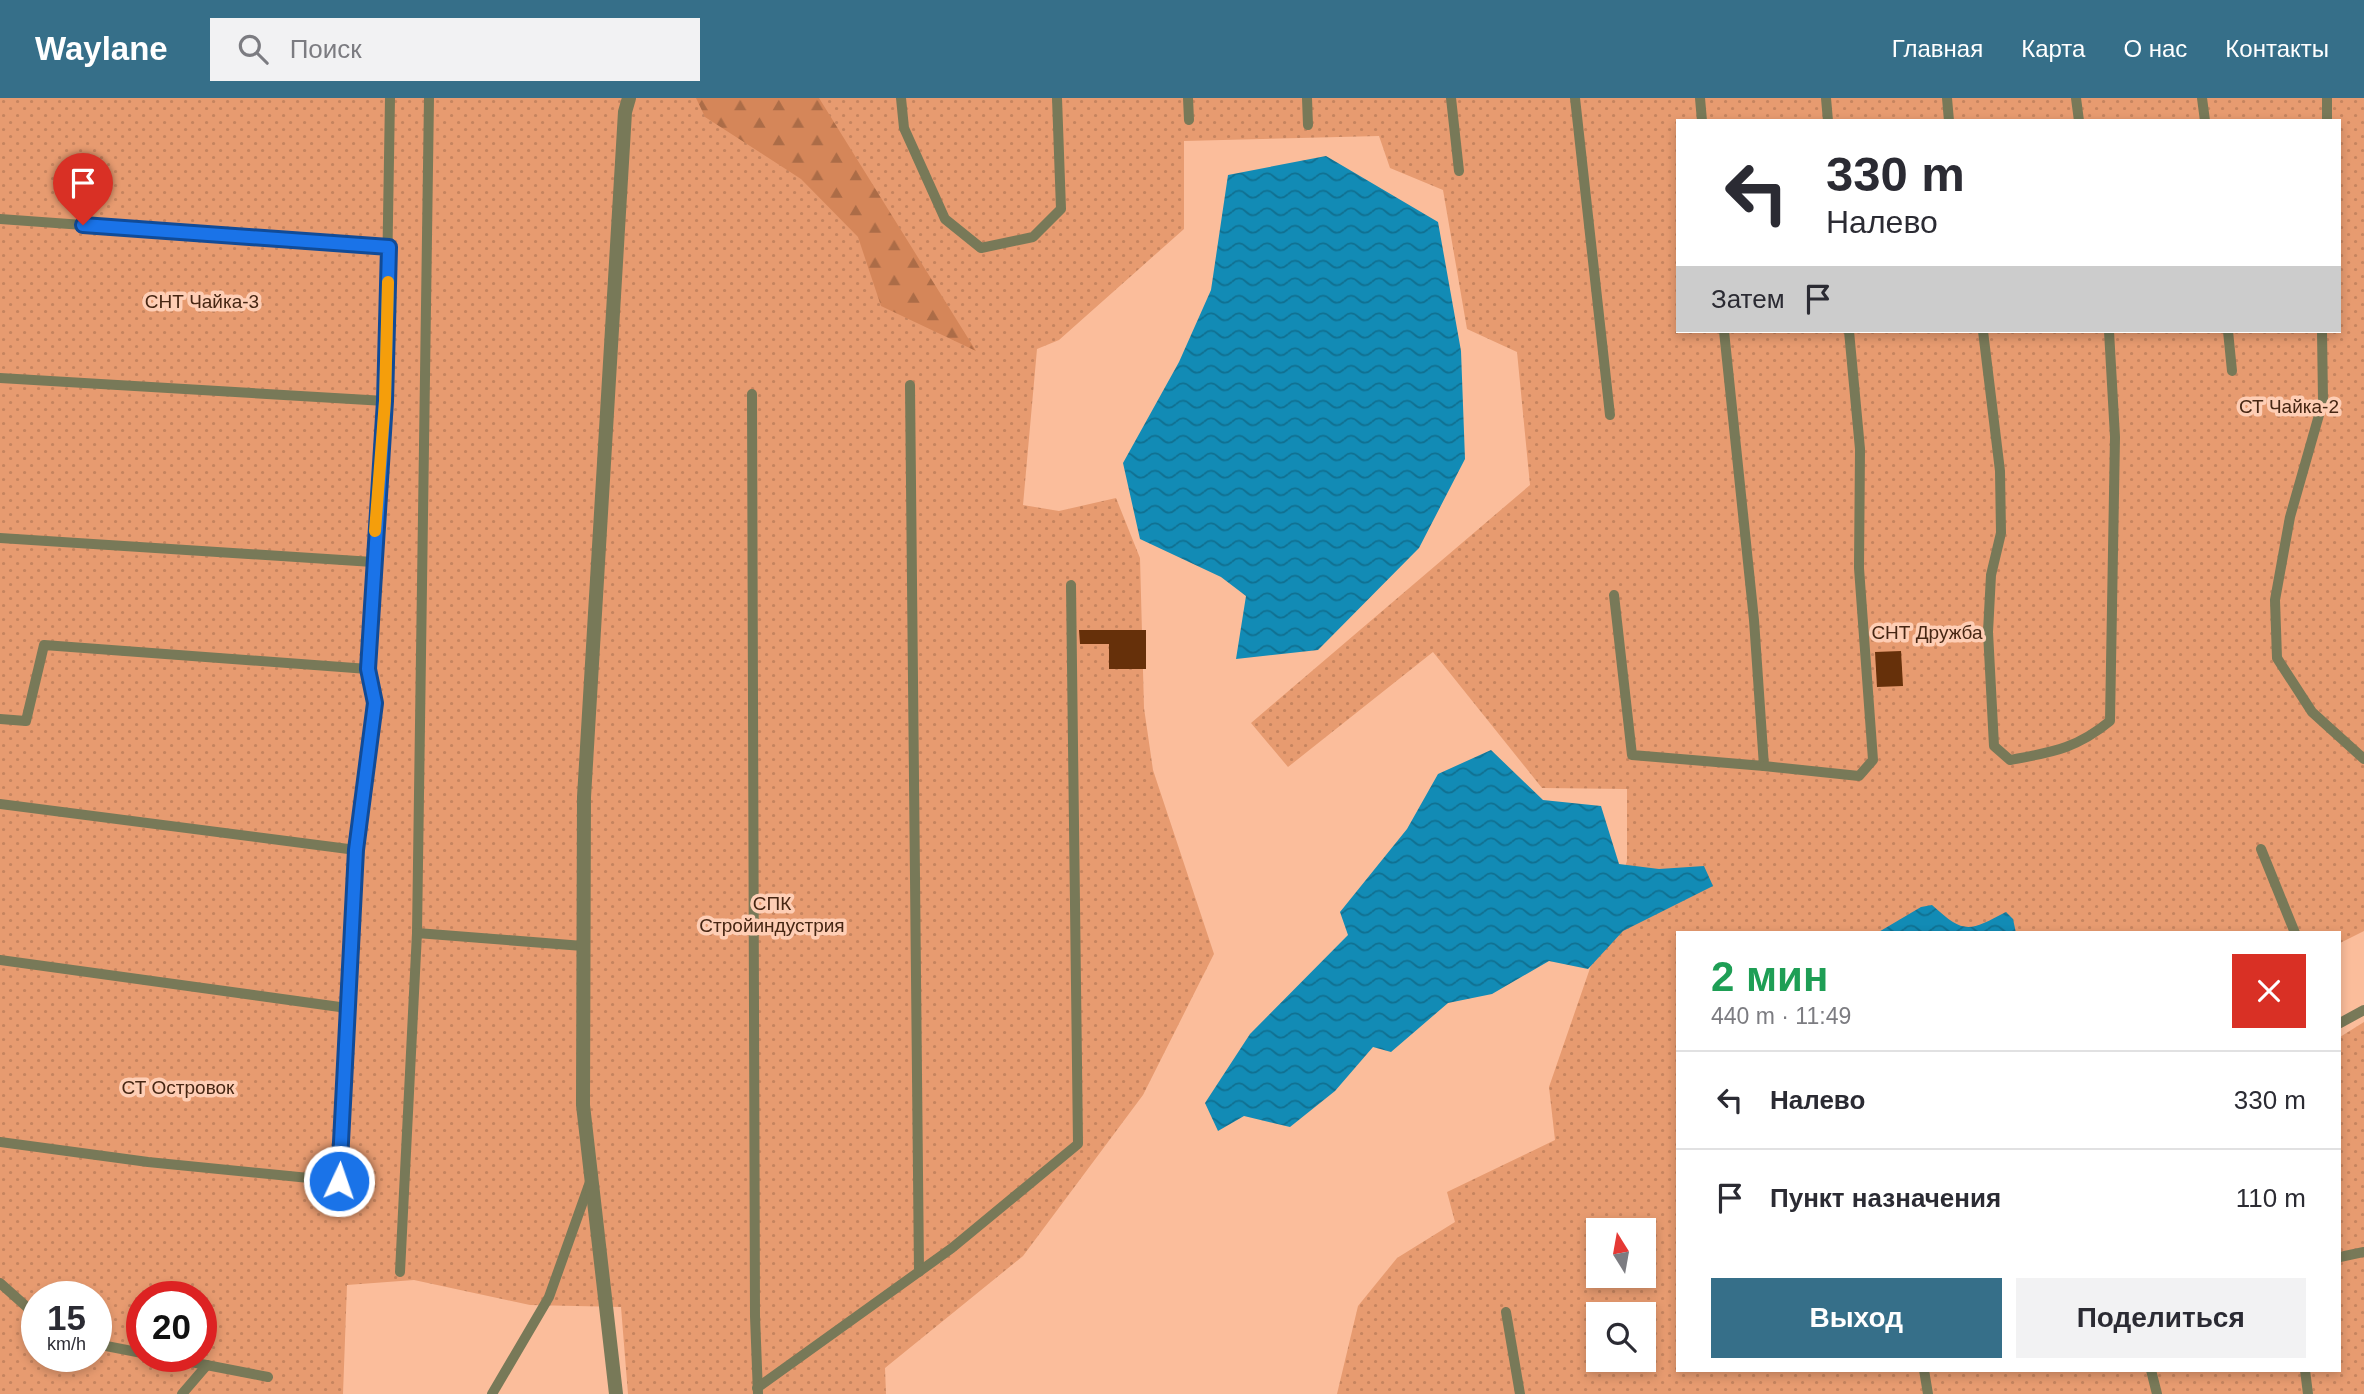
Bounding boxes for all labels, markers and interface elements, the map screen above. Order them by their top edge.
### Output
search box [210,18,700,81]
text: Waylane [35,30,168,67]
icon: search [234,30,272,68]
text: Поиск [290,34,362,64]
text: Главная [1892,35,1983,62]
text: Карта [2021,35,2085,62]
text: О нас [2123,35,2187,62]
text: Контакты [2225,35,2329,62]
icon: left [1711,147,1802,238]
text: 330 m [1826,147,1965,201]
pin [53,153,113,225]
icon: arrive [64,164,102,202]
text: Налево [1826,204,1938,240]
icon: arrive [1799,280,1837,318]
text: Затем [1711,284,1785,314]
park label: СНТ Чайка-3 [145,291,259,312]
park label: СТ Чайка-2 [2239,396,2339,417]
park label: СНТ Дружба [1871,622,1983,643]
park label: СПК Стройиндустрия [699,893,845,936]
text: 2 мин [1711,953,1828,1000]
button: close [2232,954,2306,1028]
text: 440 m · 11:49 [1711,1003,1851,1029]
park label: СТ Островок [122,1077,235,1098]
icon: left [1711,1081,1749,1119]
text: Налево [1770,1085,1865,1115]
text: 330 m [2234,1085,2306,1115]
position arrow [302,1144,376,1218]
icon: arrive [1711,1179,1749,1217]
text: Пункт назначения [1770,1183,2001,1213]
text: 110 m [2236,1183,2306,1213]
north arrow [1586,1218,1656,1288]
map controls [1586,1218,1656,1372]
button: Выход [1711,1278,2002,1358]
button: Поделиться [2016,1278,2306,1358]
speed limit sign: 20 [126,1281,217,1372]
text: 15 [47,1298,86,1337]
button: search [1586,1302,1656,1372]
text: km/h [47,1334,86,1354]

